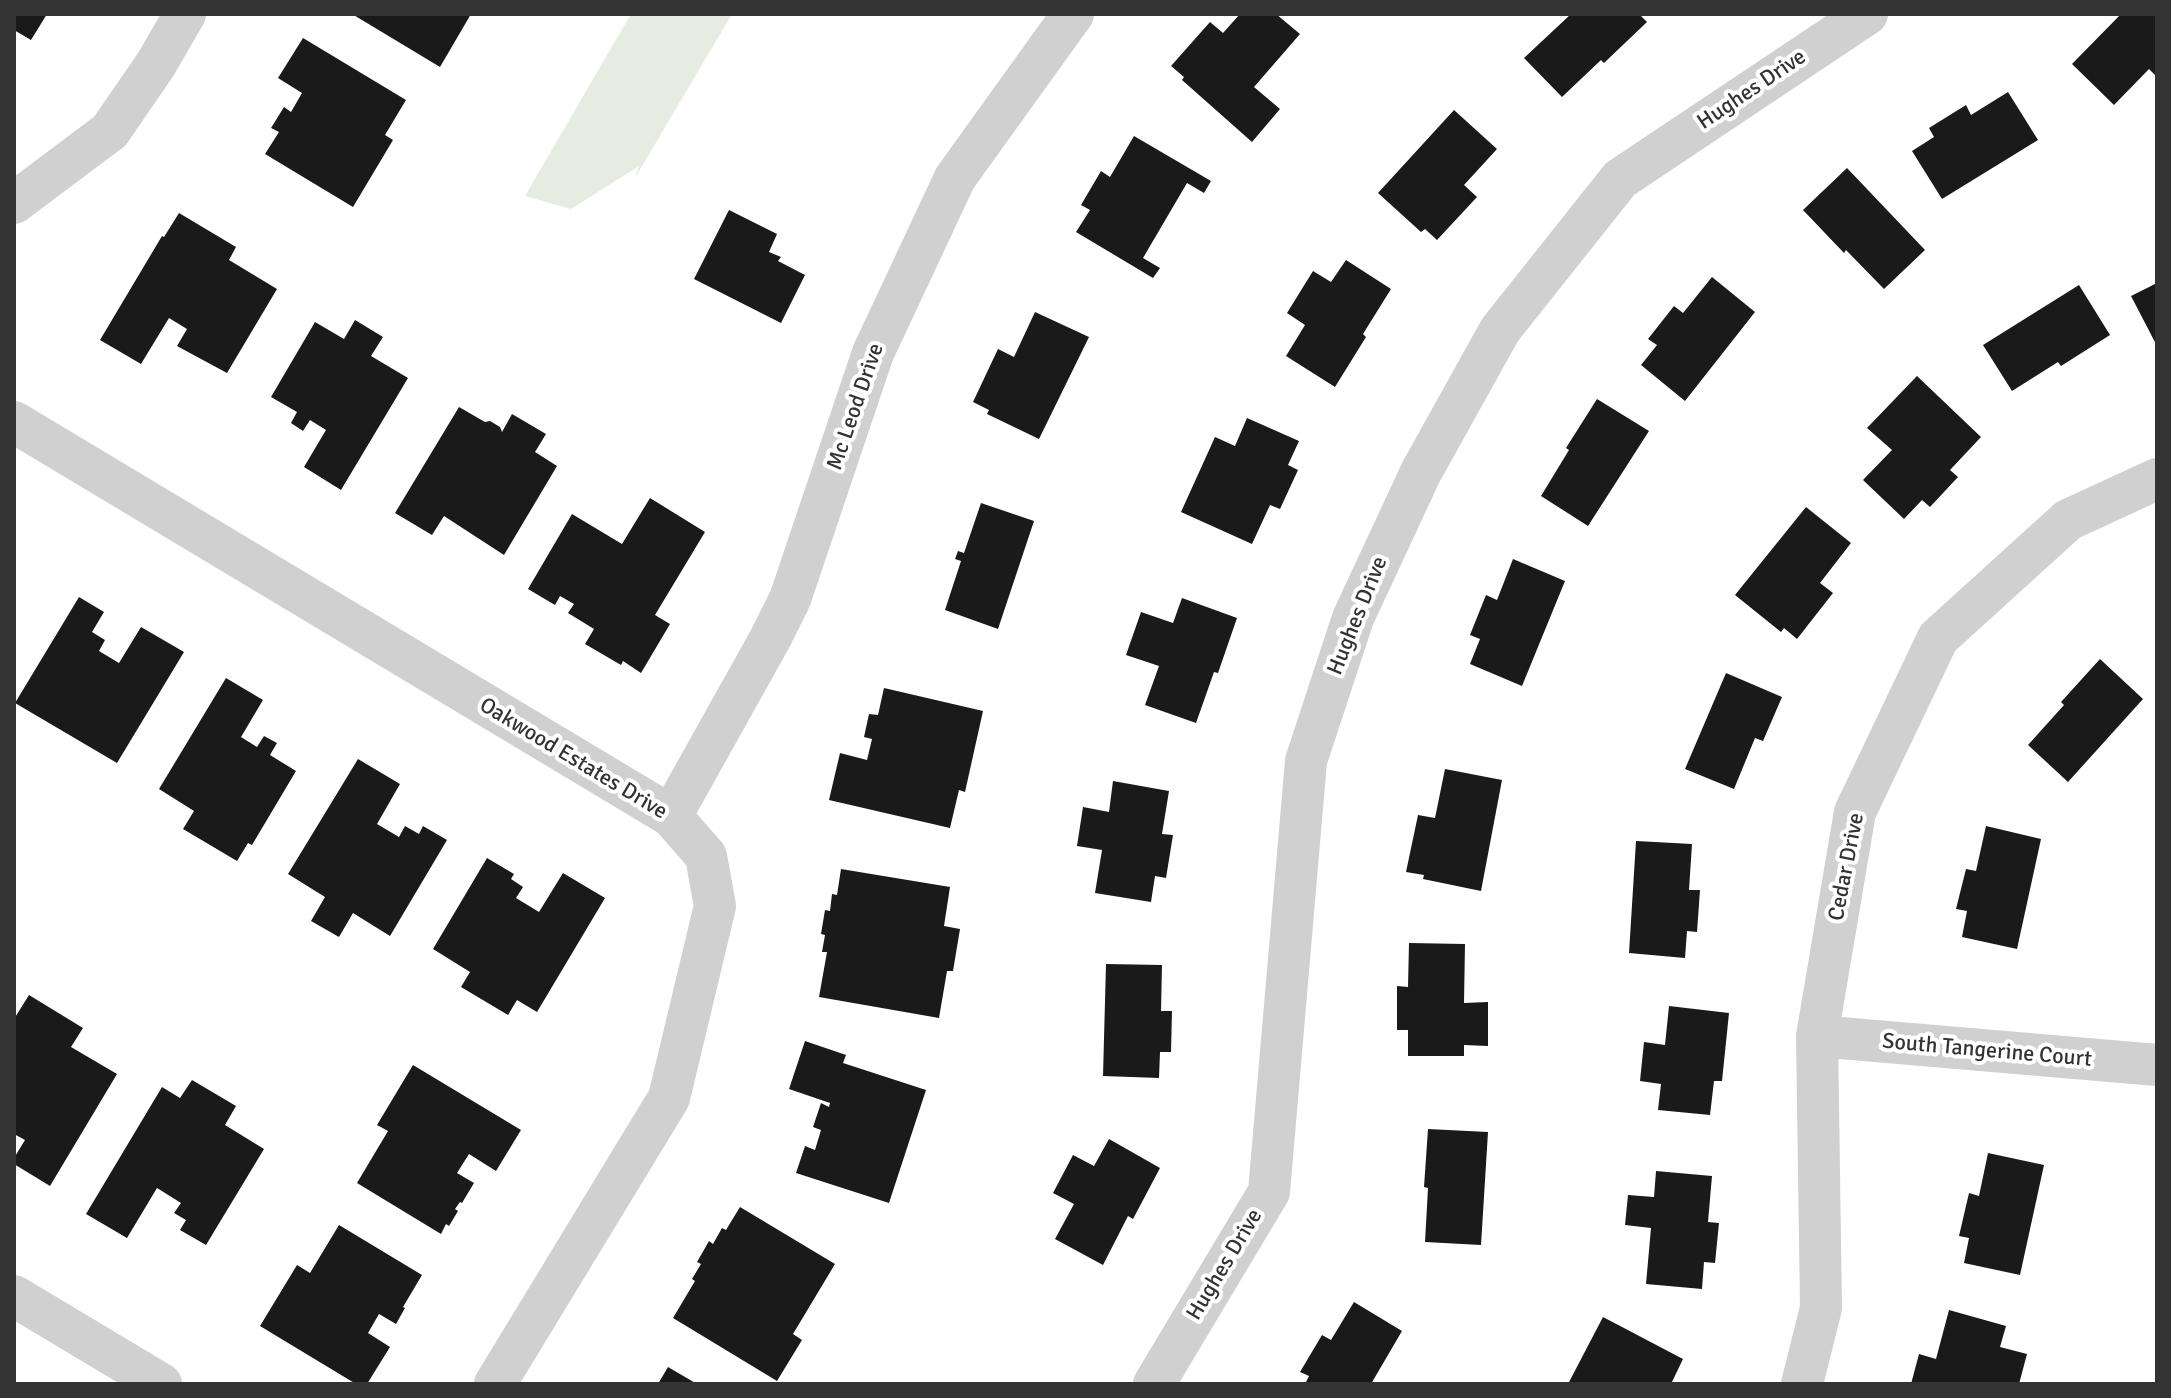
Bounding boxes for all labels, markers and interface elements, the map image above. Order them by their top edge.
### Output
street label: Hughes Drive [1693,44,1811,136]
street label: Mc Leod Drive [822,340,890,474]
street label: Hughes Drive [1322,553,1394,679]
street label: Oakwood Estates Drive [474,693,672,825]
street label: Cedar Drive [1824,811,1870,923]
street label: South Tangerine Court [1881,1029,2093,1073]
street label: Hughes Drive [1181,1205,1269,1325]

